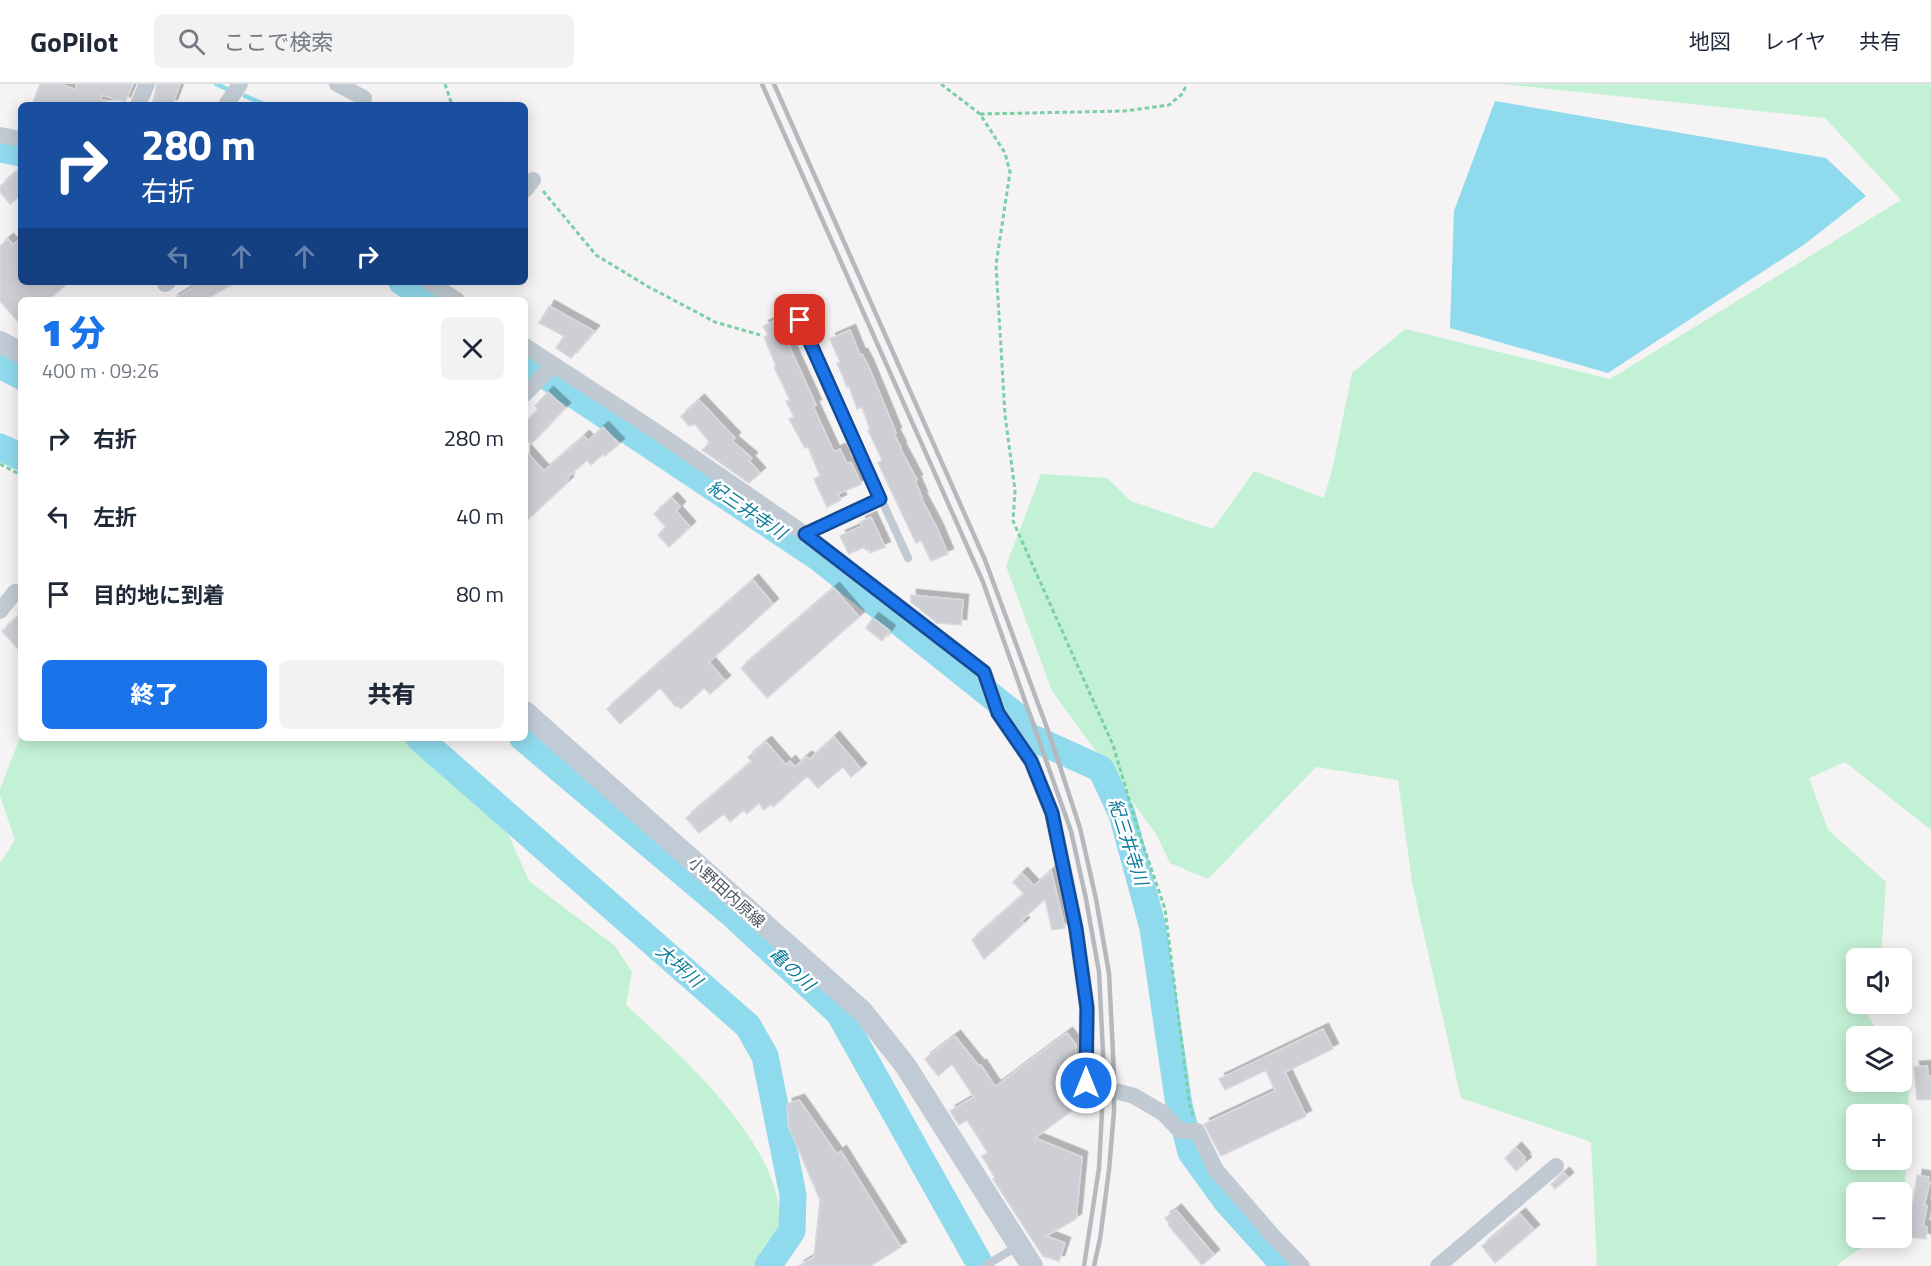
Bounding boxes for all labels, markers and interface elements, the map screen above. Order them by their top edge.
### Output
search box [154,14,574,68]
text: GoPilot [30,20,118,63]
icon: search [175,25,208,58]
text: ここで検索 [223,25,333,59]
text: 地図 [1689,25,1731,57]
text: レイヤ [1764,25,1826,57]
text: 共有 [1859,25,1901,57]
text: 280 m [141,112,256,176]
icon: right [42,126,120,204]
text: 右折 [141,170,195,211]
icon: left [162,240,195,273]
icon: ahead [225,240,258,273]
icon: ahead [288,240,321,273]
icon: right [351,240,384,273]
pin [774,294,825,345]
icon: arrive [783,303,816,336]
text: 1 分 [42,305,106,360]
button: close [441,317,504,380]
text: 400 m · 09:26 [42,355,159,386]
text: 280 m [444,421,504,455]
icon: right [42,422,75,455]
text: 右折 [93,422,137,456]
water label: 紀三井寺川 [702,473,794,547]
text: 40 m [456,499,504,533]
icon: left [42,500,75,533]
text: 左折 [93,500,137,534]
text: 80 m [456,577,504,611]
icon: arrive [42,578,75,611]
text: 目的地に到着 [93,578,225,612]
button: 終了 [42,660,267,729]
button: 共有 [279,660,504,729]
water label: 紀三井寺川 [1102,795,1156,891]
street label: 小野田内原線 [683,851,771,933]
water label: 大坪川 [650,938,710,995]
water label: 亀の川 [763,940,823,998]
map controls [1846,948,1912,1248]
button: sound [1846,948,1912,1014]
button: layers [1846,1026,1912,1092]
position arrow [1054,1051,1118,1115]
button: + [1846,1104,1912,1170]
button: − [1846,1182,1912,1248]

